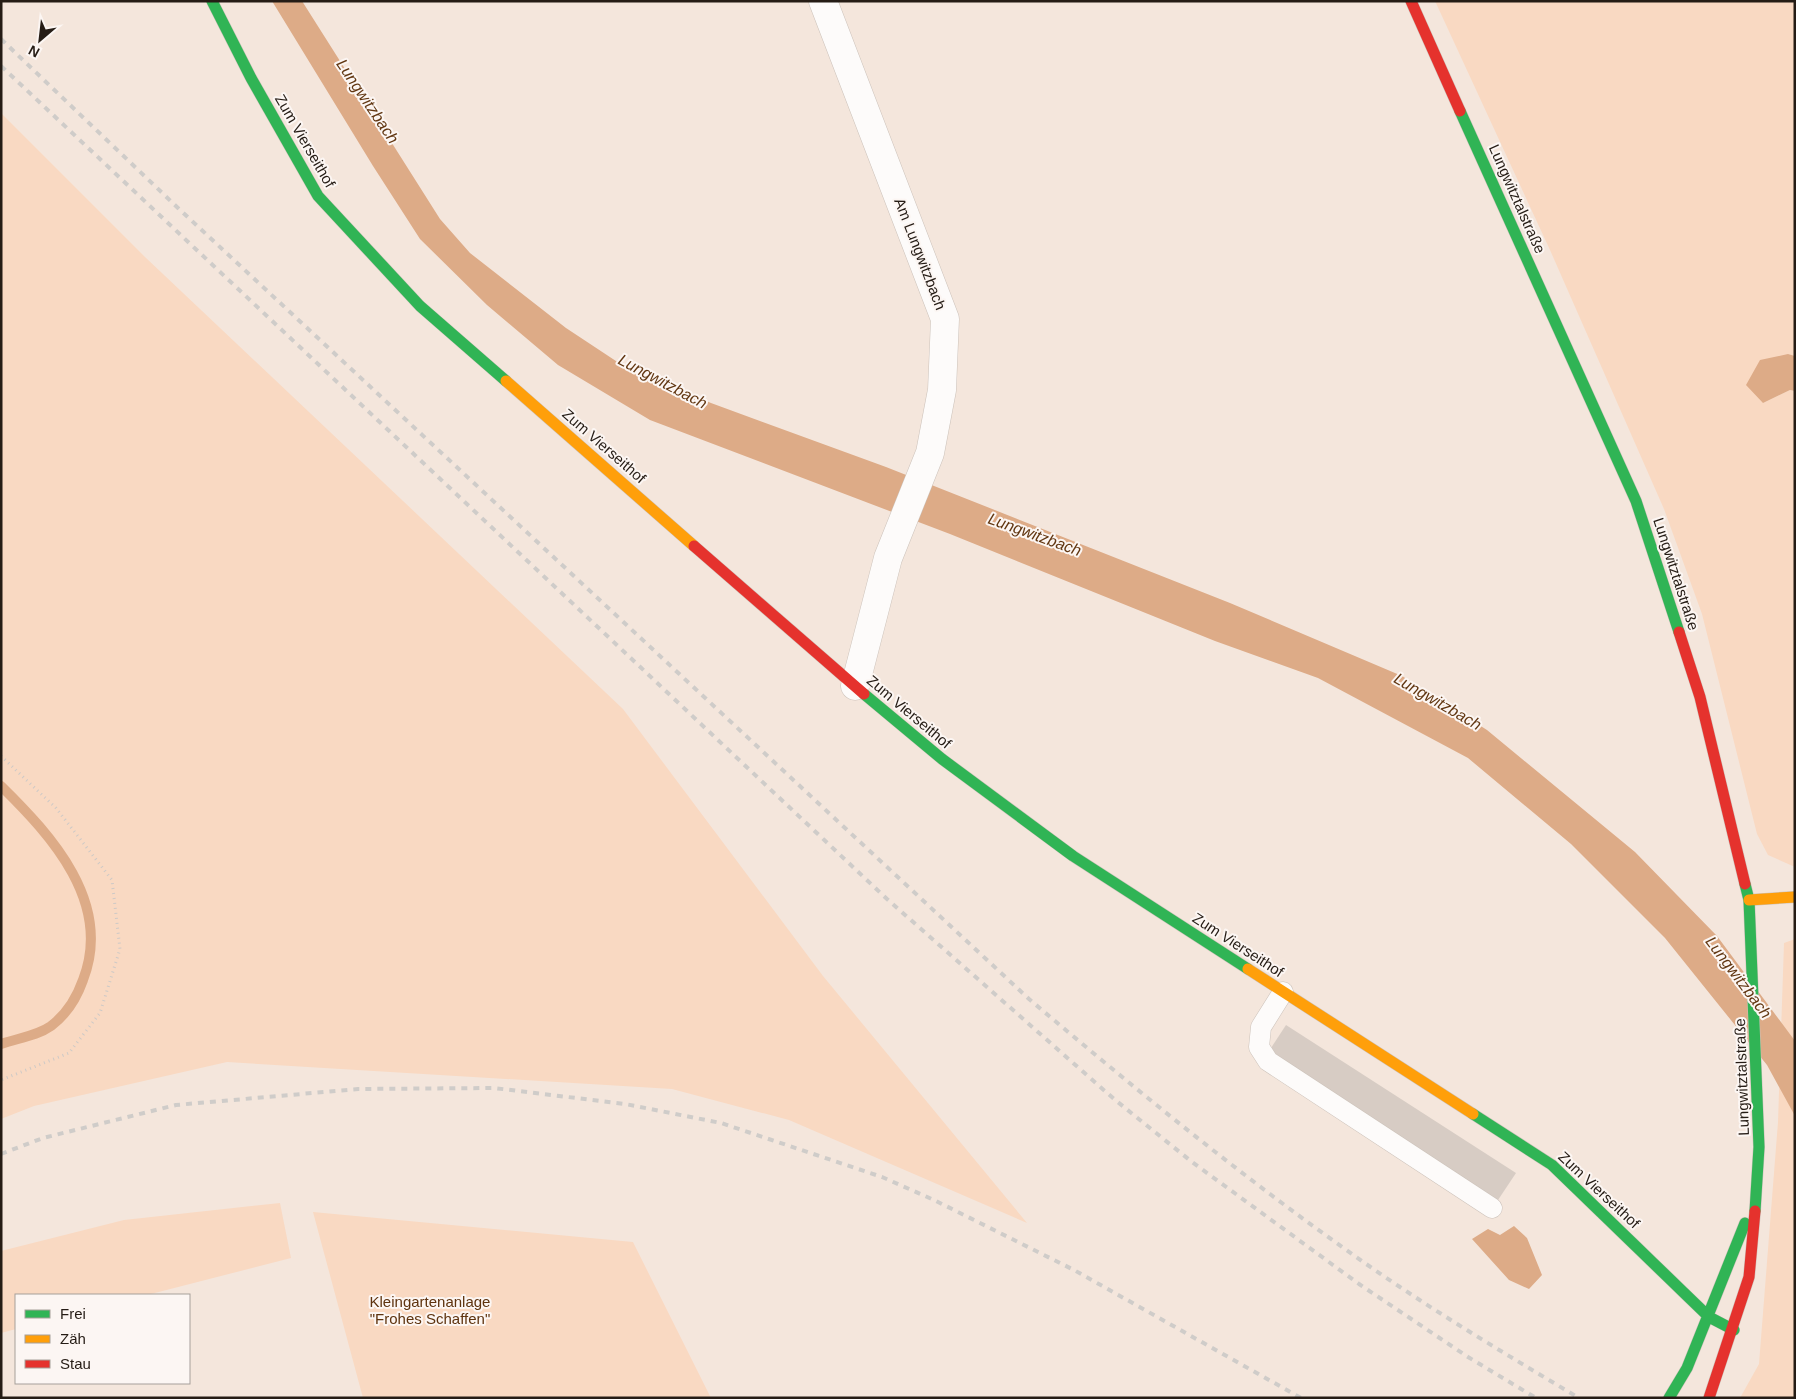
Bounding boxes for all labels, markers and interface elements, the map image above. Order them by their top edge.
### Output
north arrow [15,15,65,65]
text: N [26,42,42,61]
water label: Lungwitzbach [333,56,402,147]
street label: Zum Vierseithof [272,91,339,191]
street label: Lungwitztalstraße [1486,142,1549,256]
street label: Am Lungwitzbach [891,196,950,312]
water label: Lungwitzbach [616,351,710,412]
street label: Zum Vierseithof [559,405,650,487]
water label: Lungwitzbach [986,510,1084,559]
street label: Lungwitztalstraße [1650,515,1703,632]
water label: Lungwitzbach [1391,670,1484,733]
street label: Zum Vierseithof [864,671,956,752]
street label: Zum Vierseithof [1190,909,1288,981]
water label: Lungwitzbach [1702,933,1775,1022]
street label: Lungwitztalstraße [1731,1018,1752,1136]
street label: Zum Vierseithof [1555,1148,1644,1232]
park label: Kleingartenanlage "Frohes Schaffen" [370,1293,490,1327]
legend [15,1294,190,1384]
text: Frei [60,1305,86,1322]
text: Zäh [60,1330,86,1347]
text: Stau [60,1355,91,1372]

